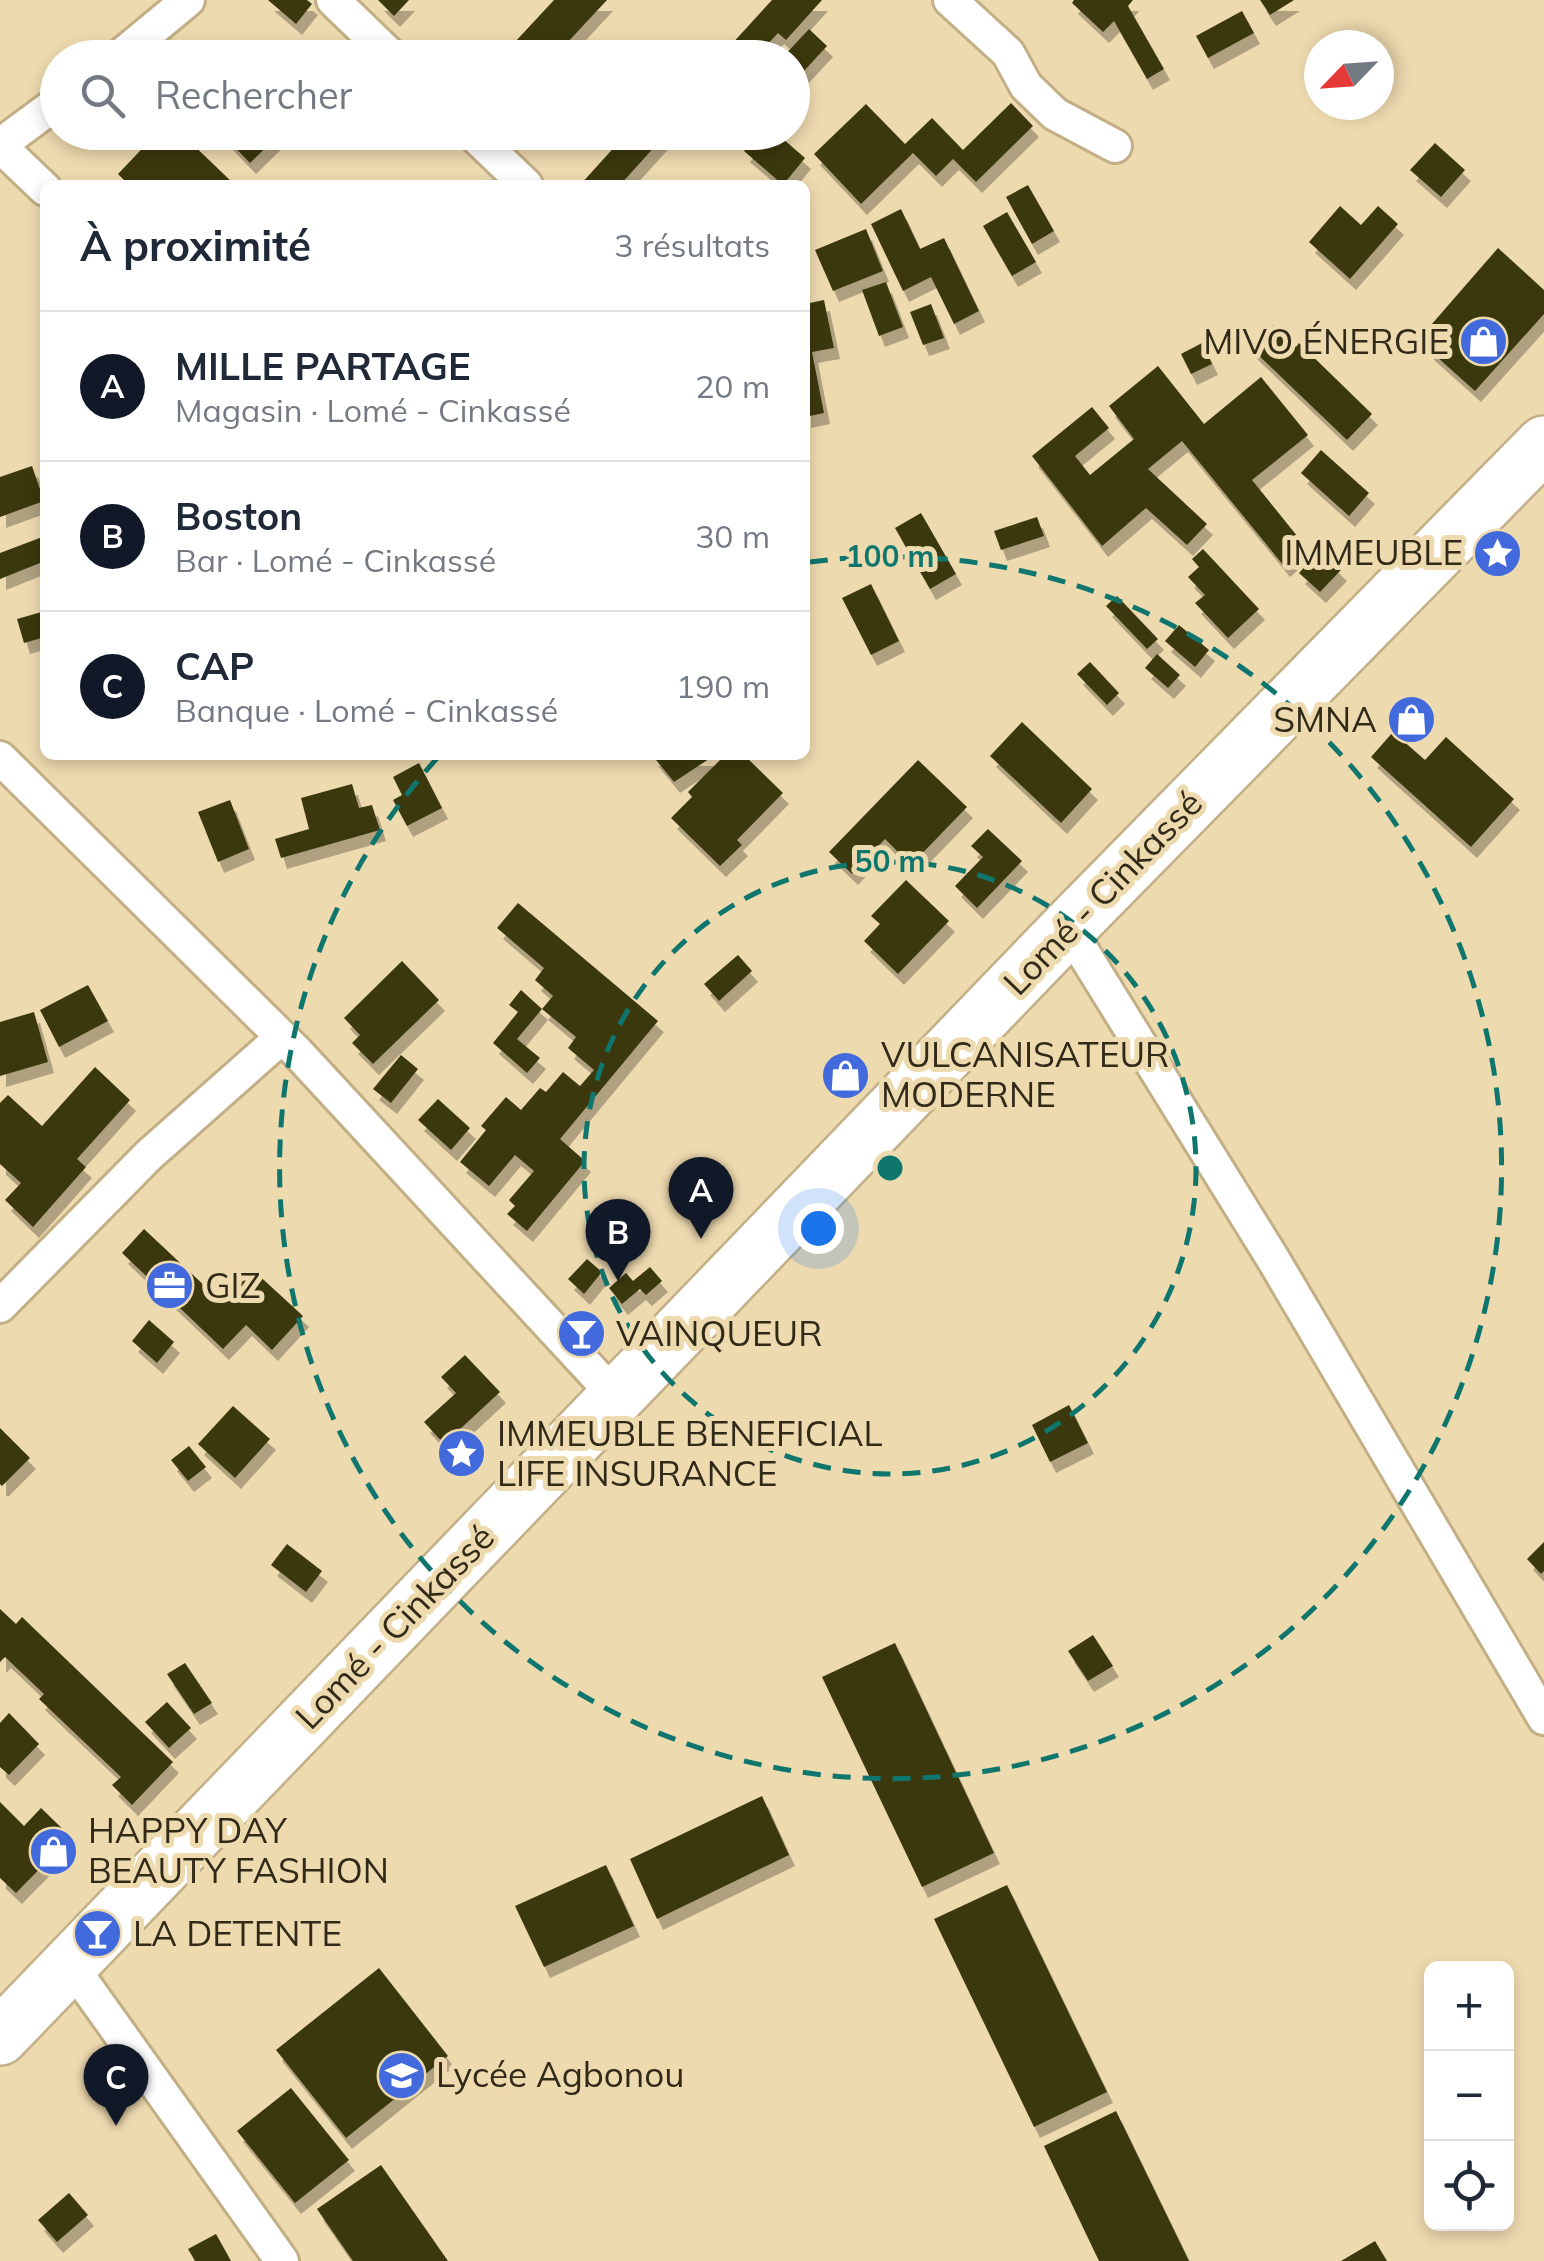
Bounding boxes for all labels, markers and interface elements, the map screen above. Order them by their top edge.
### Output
north arrow [1304,30,1394,120]
search box [40,40,810,150]
icon: search [75,68,130,123]
text: Rechercher [155,71,352,119]
text: À proximité [80,219,311,272]
text: 3 résultats [614,225,770,265]
shop icon: MIVO ÉNERGIE [1458,316,1510,368]
place label: MIVO ÉNERGIE [1203,319,1449,363]
text: MILLE PARTAGE [175,342,471,390]
text: A [100,366,125,406]
text: 20 m [695,366,770,406]
text: Magasin · Lomé - Cinkassé [175,390,571,430]
text: Boston [175,492,302,540]
text: B [101,516,124,556]
text: 30 m [695,516,770,556]
place icon: IMMEUBLE [1472,527,1524,579]
place label: IMMEUBLE [1284,530,1463,574]
text: 100 m [845,537,935,575]
text: Bar · Lomé - Cinkassé [175,540,496,580]
text: CAP [175,642,254,690]
text: C [102,666,123,706]
text: 190 m [676,666,770,706]
text: Banque · Lomé - Cinkassé [175,690,558,730]
shop icon: SMNA [1386,694,1438,746]
place label: SMNA [1273,697,1377,741]
street label: Lomé - Cinkassé [994,781,1211,1004]
text: 50 m [854,842,926,880]
place label: VULCANISATEUR MODERNE [881,1032,1169,1116]
shop icon: VULCANISATEUR MODERNE [820,1049,872,1101]
centre of rings [872,1150,908,1186]
pin: A [668,1156,734,1239]
pin: B [586,1198,650,1281]
your location [793,1203,844,1254]
office icon: GIZ [144,1260,196,1312]
place label: GIZ [205,1263,261,1307]
bar icon: VAINQUEUR [555,1308,607,1360]
place label: VAINQUEUR [616,1311,822,1355]
place label: IMMEUBLE BENEFICIAL LIFE INSURANCE [497,1411,883,1495]
place icon: IMMEUBLE BENEFICIAL LIFE INSURANCE [436,1428,488,1480]
street label: Lomé - Cinkassé [286,1515,503,1738]
place label: HAPPY DAY BEAUTY FASHION [88,1808,389,1892]
shop icon: HAPPY DAY BEAUTY FASHION [27,1825,79,1877]
bar icon: LA DETENTE [72,1908,124,1960]
place label: LA DETENTE [133,1911,342,1955]
map controls [1424,1961,1514,2231]
button: + [1424,1961,1514,2051]
pin: C [84,2044,148,2126]
school or university icon: Lycée Agbonou [375,2049,427,2101]
button: − [1424,2051,1514,2141]
place label: Lycée Agbonou [436,2052,684,2096]
button: locate [1424,2141,1514,2231]

